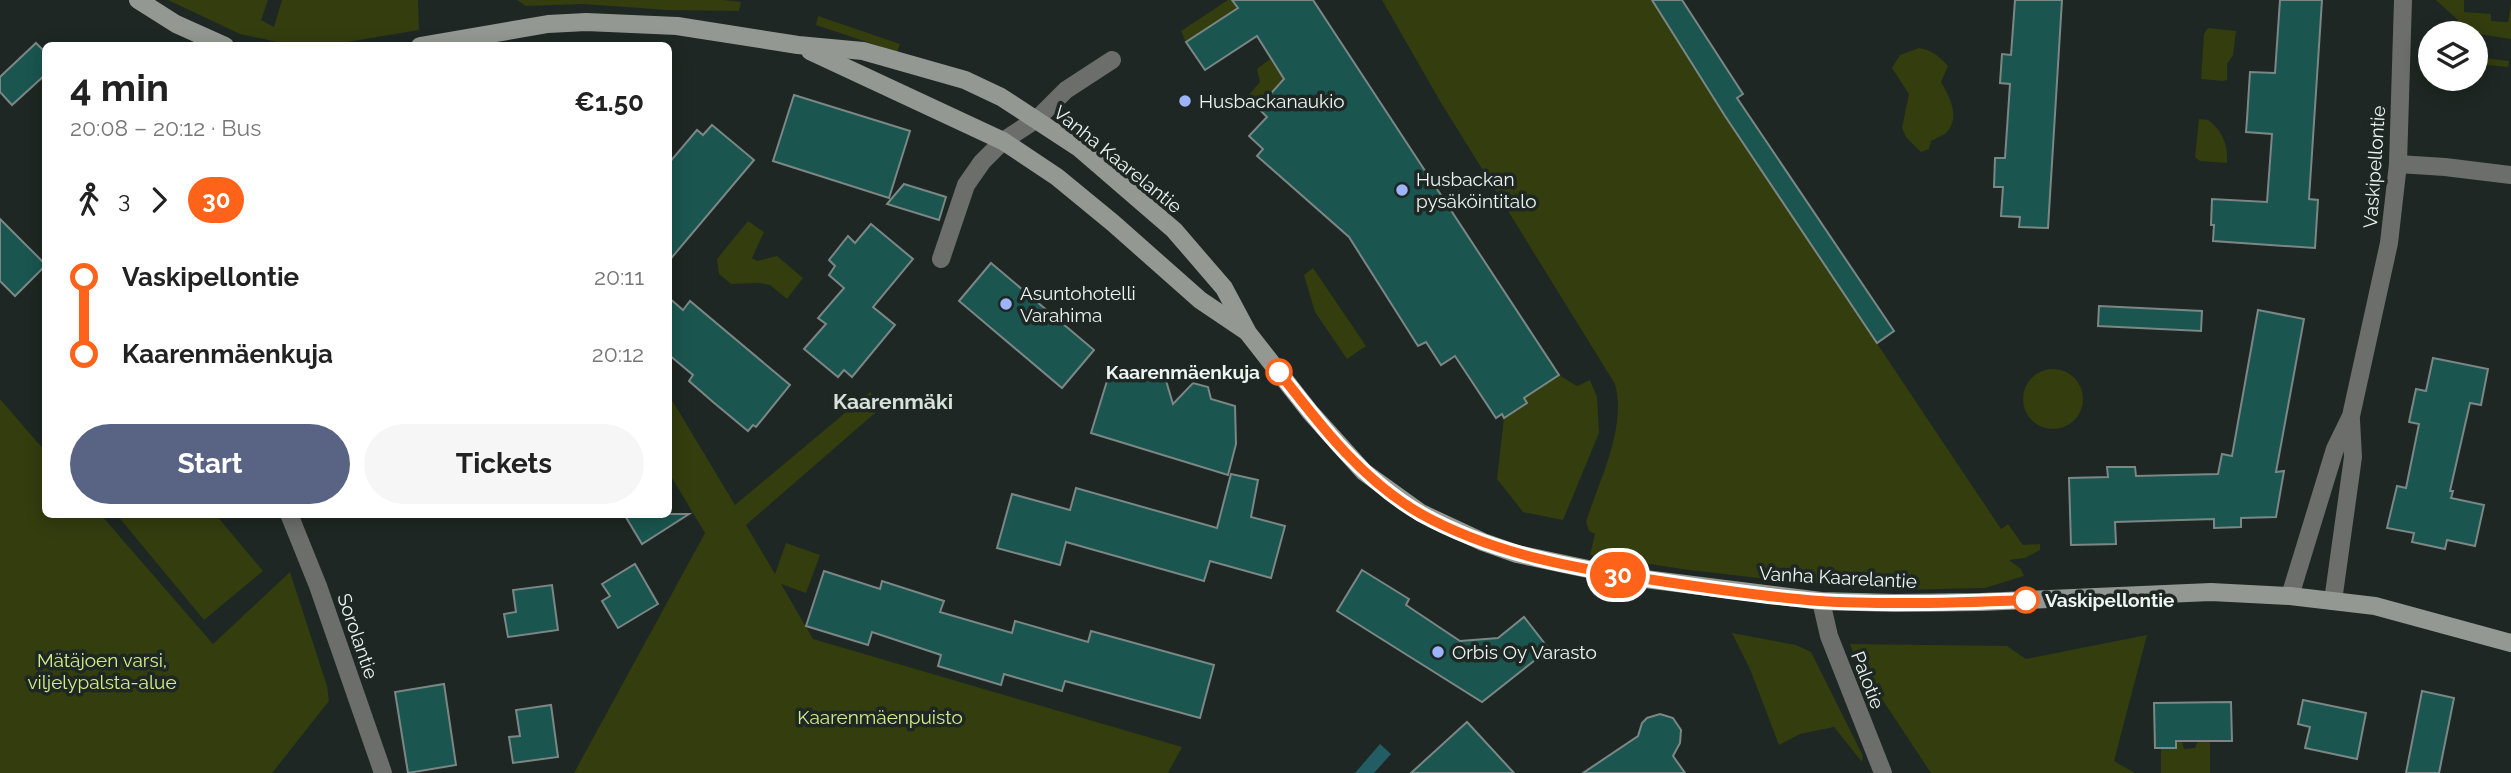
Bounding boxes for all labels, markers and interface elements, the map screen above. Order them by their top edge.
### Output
map controls [2418,21,2488,91]
button: layers [2418,21,2488,91]
text: 4 min [70,65,169,110]
text: €1.50 [574,87,644,117]
place label: Husbackanaukio [1199,90,1345,112]
marker: Husbackanaukio [1177,93,1193,109]
street label: Vanha Kaarelantie [1050,101,1186,217]
street label: Vaskipellontie [2359,105,2389,229]
text: 20:08 – 20:12 · Bus [70,114,261,141]
place label: Husbackan pysäköintitalo [1416,168,1537,212]
icon: walk [70,181,108,219]
icon: forward [140,181,178,219]
marker: Husbackan pysäköintitalo [1394,182,1410,198]
text: 30 [202,185,230,214]
text: 3 [118,186,130,213]
text: Vaskipellontie [122,262,299,292]
text: 20:11 [594,263,644,290]
place label: Asuntohotelli Varahima [1020,282,1136,326]
marker: Asuntohotelli Varahima [998,296,1014,312]
text: Kaarenmäenkuja [122,339,333,369]
text: 20:12 [592,340,644,367]
marker: Kaarenmäenkuja [1266,359,1292,385]
place label: Kaarenmäenkuja [1106,361,1260,383]
district label: Kaarenmäki [833,389,953,414]
button: Start [70,424,350,504]
button: Tickets [364,424,644,504]
line badge: 30 [1586,552,1650,598]
text: 30 [1604,560,1632,589]
street label: Vanha Kaarelantie [1758,562,1918,592]
marker: Vaskipellontie [2013,587,2039,613]
place label: Vaskipellontie [2045,589,2174,611]
street label: Sorolantie [333,590,383,682]
place label: Orbis Oy Varasto [1452,641,1597,663]
marker: Orbis Oy Varasto [1430,644,1446,660]
street label: Palotie [1847,648,1889,712]
park label: Mätäjoen varsi, viljelypalsta-alue [27,649,177,693]
park label: Kaarenmäenpuisto [797,706,963,728]

